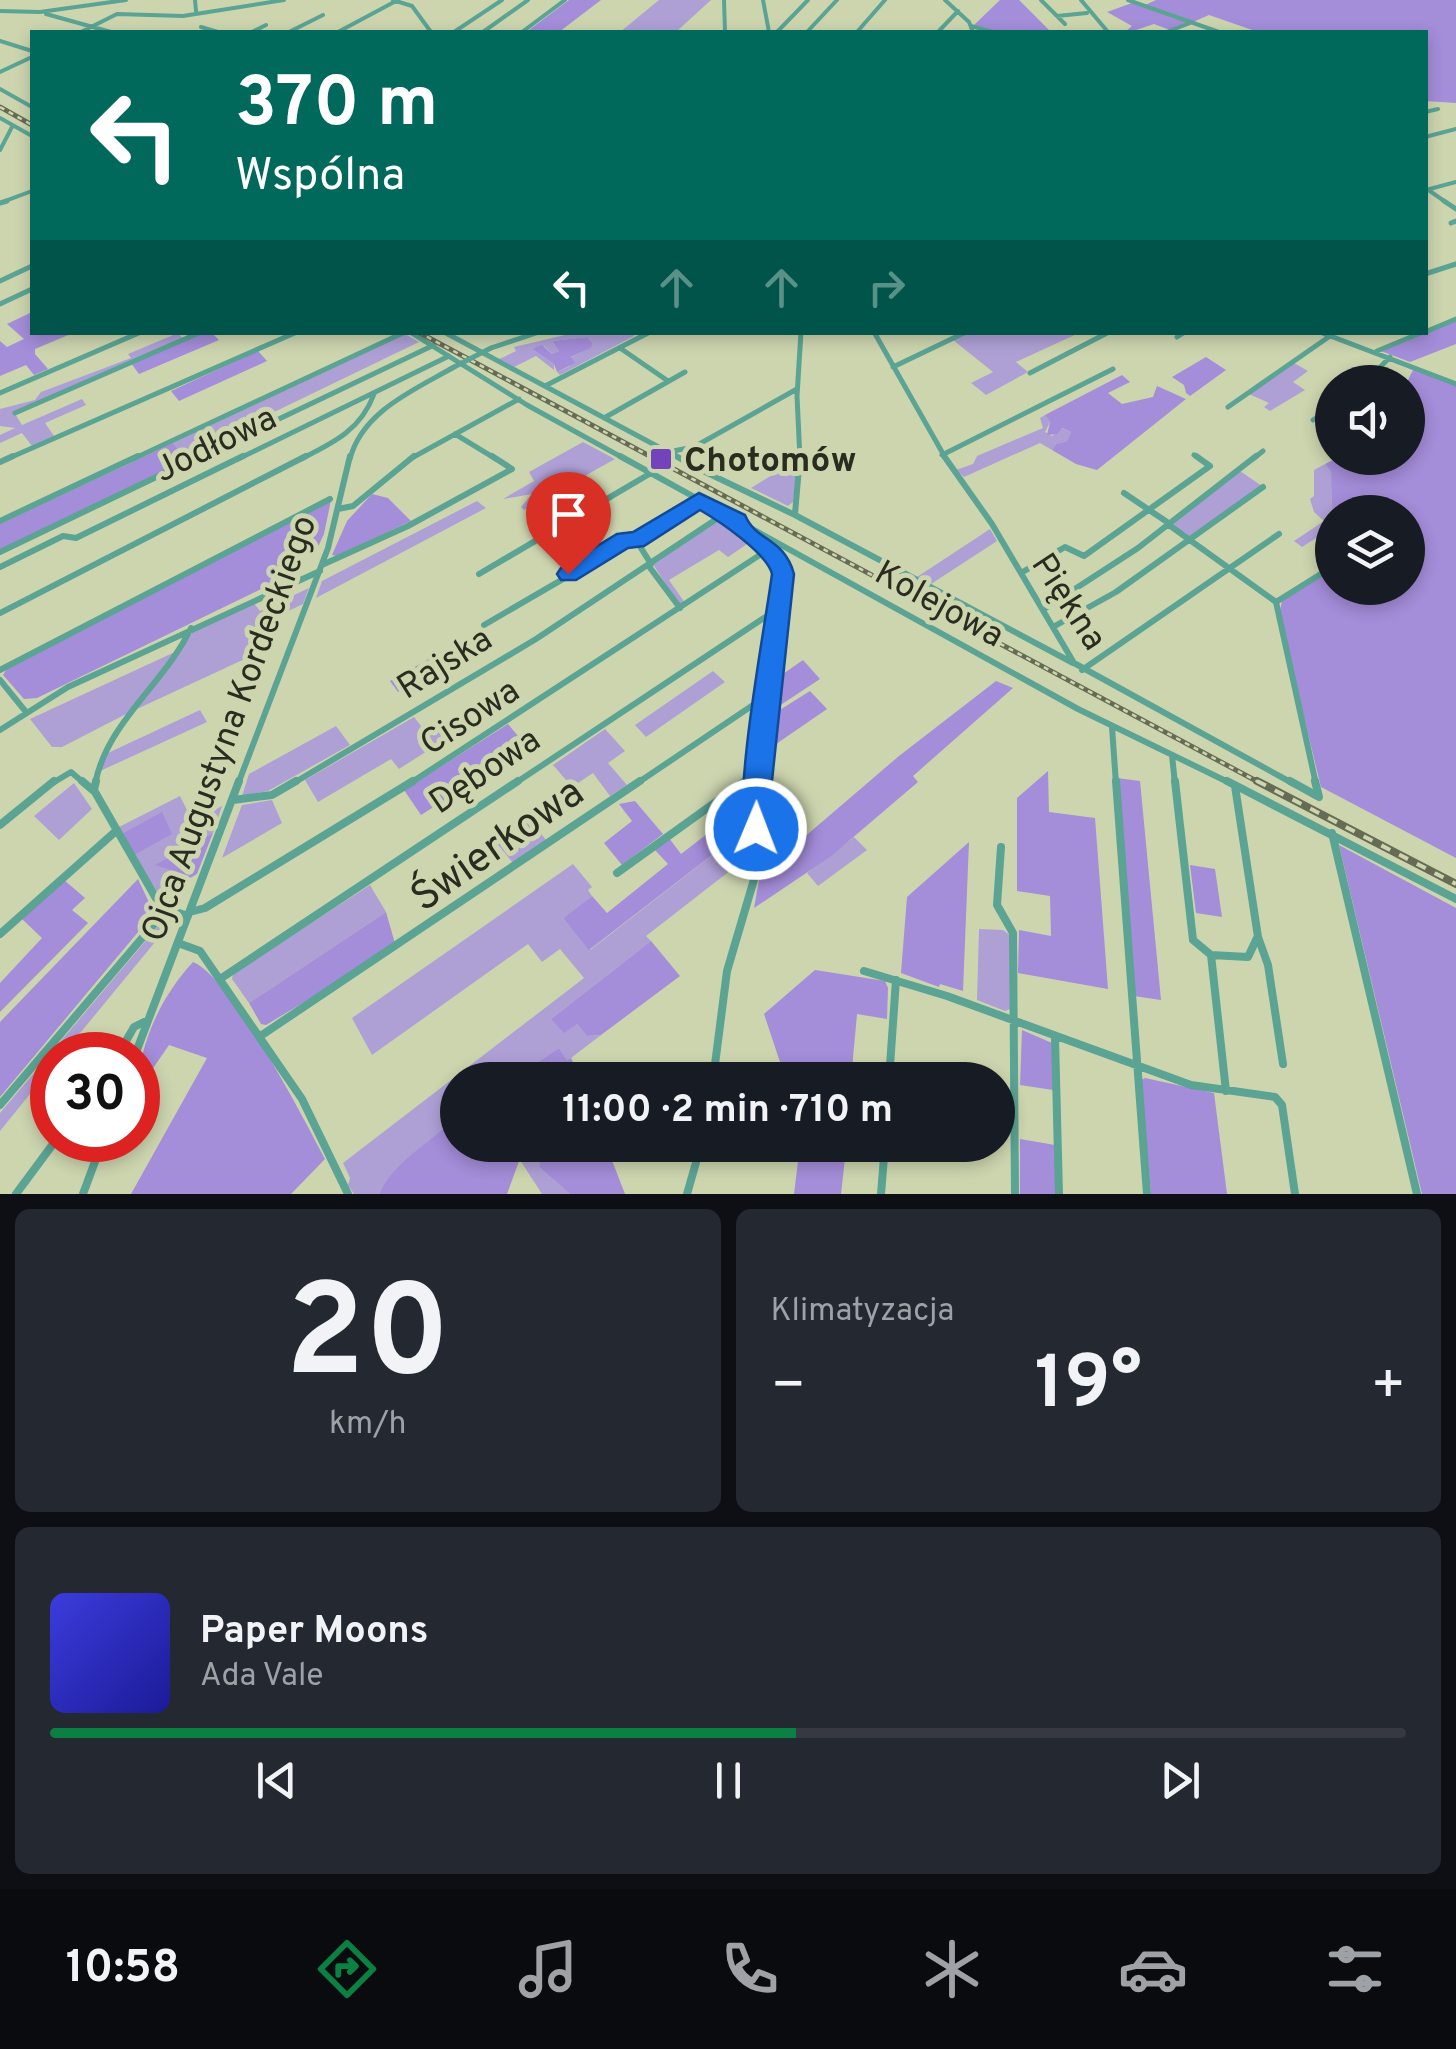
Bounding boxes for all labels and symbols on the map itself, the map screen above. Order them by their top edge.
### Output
street label: Jodłowa [148,397,285,494]
place label: Chotomów [684,440,857,484]
marker: Chotomów [648,446,674,472]
pin [526,472,611,575]
street label: Ojca Augustyna Kordeckiego [133,510,329,948]
street label: Piękna [1020,546,1115,659]
street label: Kolejowa [866,552,1011,659]
street label: Rajska [390,618,501,711]
street label: Cisowa [413,670,529,767]
street label: Dębowa [422,719,550,826]
street label: Świerkowa [401,766,595,926]
position arrow [704,777,808,881]
speed limit sign: 30 [30,1032,160,1162]

